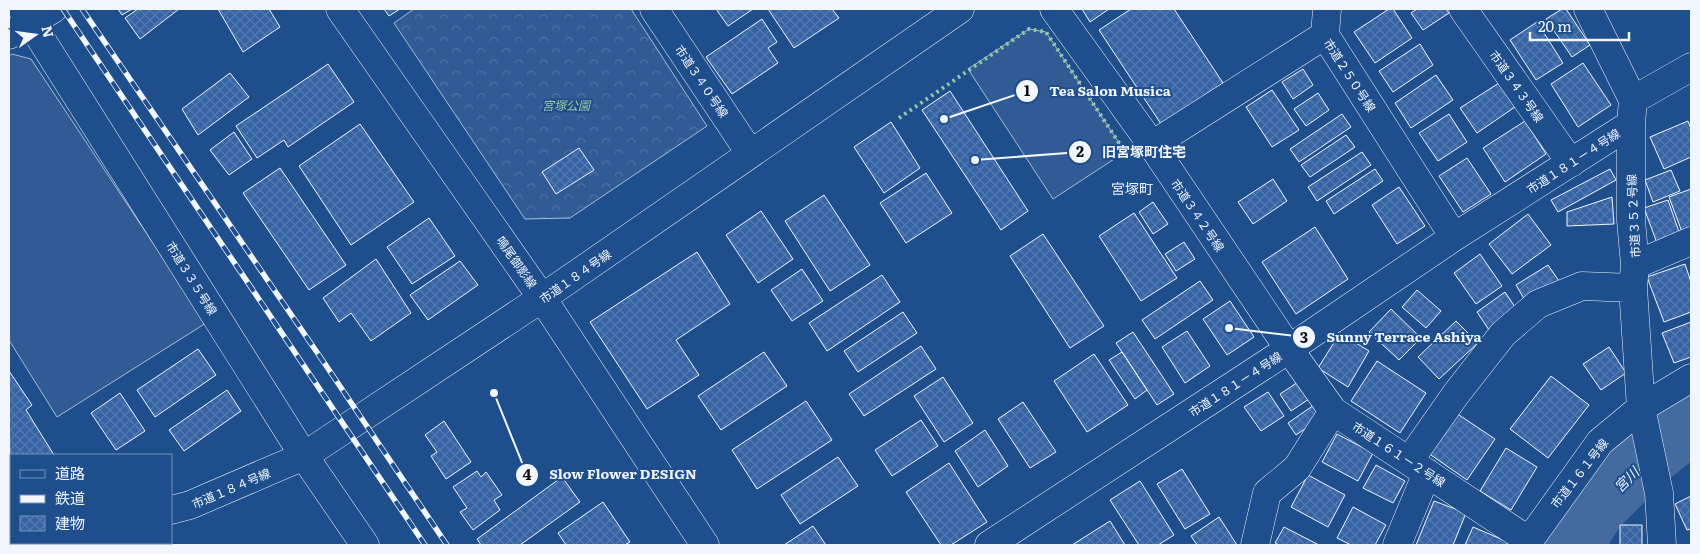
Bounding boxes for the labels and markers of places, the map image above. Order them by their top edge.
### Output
callout: Tea Salon Musica [1014,76,1181,105]
callout: 旧宮塚町住宅 [1067,137,1196,166]
callout: Sunny Terrace Ashiya [1292,323,1492,352]
callout: Slow Flower DESIGN [514,460,707,489]

